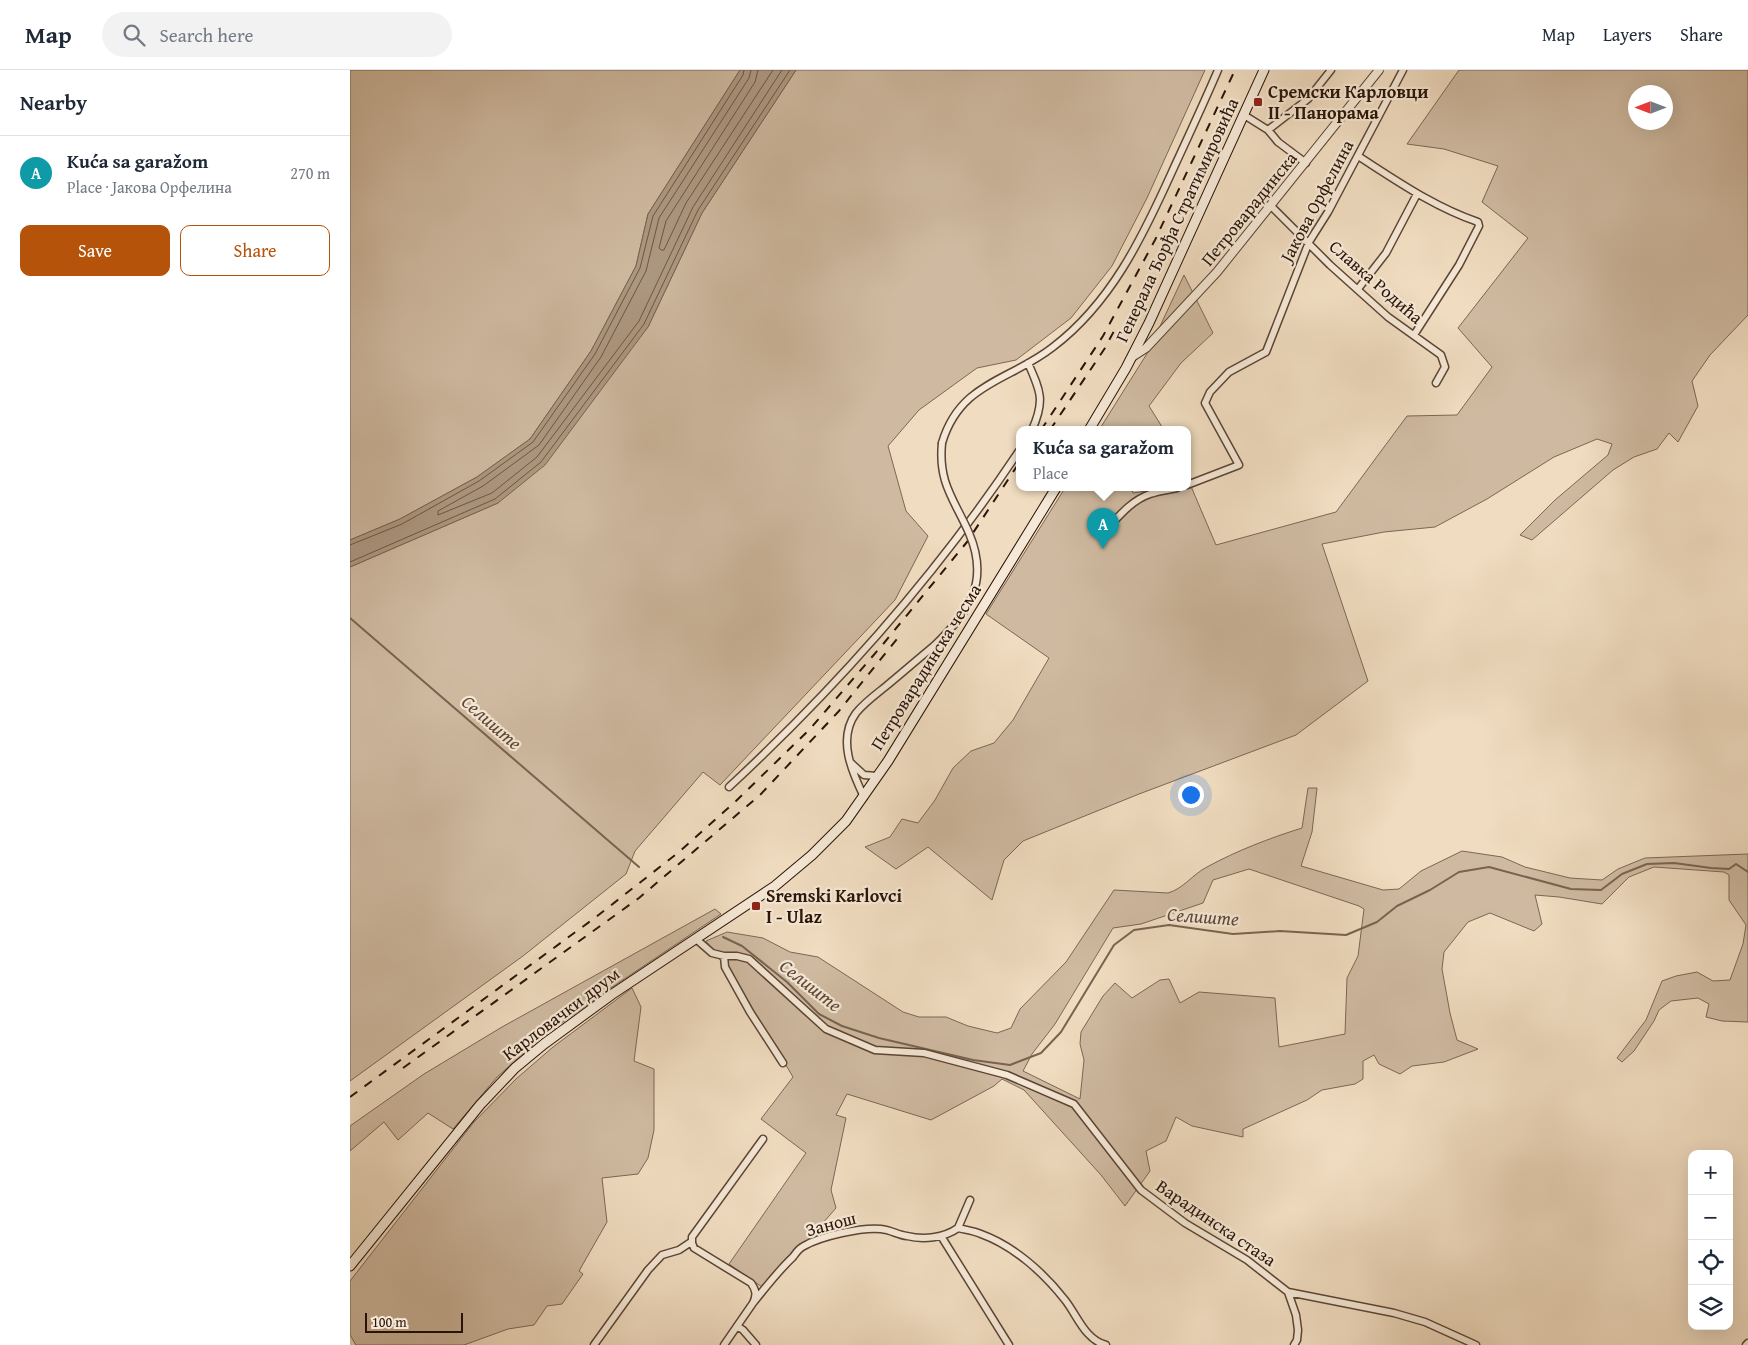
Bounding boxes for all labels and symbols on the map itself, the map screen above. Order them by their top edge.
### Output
place label: Сремски Карловци II - Панорама [1268,78,1429,126]
north arrow [1628,85,1673,130]
street label: Генерала Ђорђа Стратимировића [1108,93,1245,346]
marker: Сремски Карловци II - Панорама [1252,96,1264,108]
street label: Јакова Орфелина [1272,134,1360,268]
street label: Петроварадинска [1194,145,1303,272]
street label: Славка Родића [1323,233,1430,330]
pin: A [1087,508,1119,549]
street label: Петроварадинска чесма [863,578,988,755]
water label: Селиште [456,688,529,756]
your location [1178,782,1204,808]
place label: Sremski Karlovci I - Ulaz [766,882,902,930]
marker: Sremski Karlovci I - Ulaz [750,900,762,912]
water label: Селиште [1166,900,1240,932]
water label: Селиште [774,952,848,1018]
street label: Карловачки друм [496,960,625,1067]
street label: Варадинска стаза [1151,1172,1282,1273]
street label: Занош [803,1204,859,1243]
scale bar [365,1310,462,1333]

